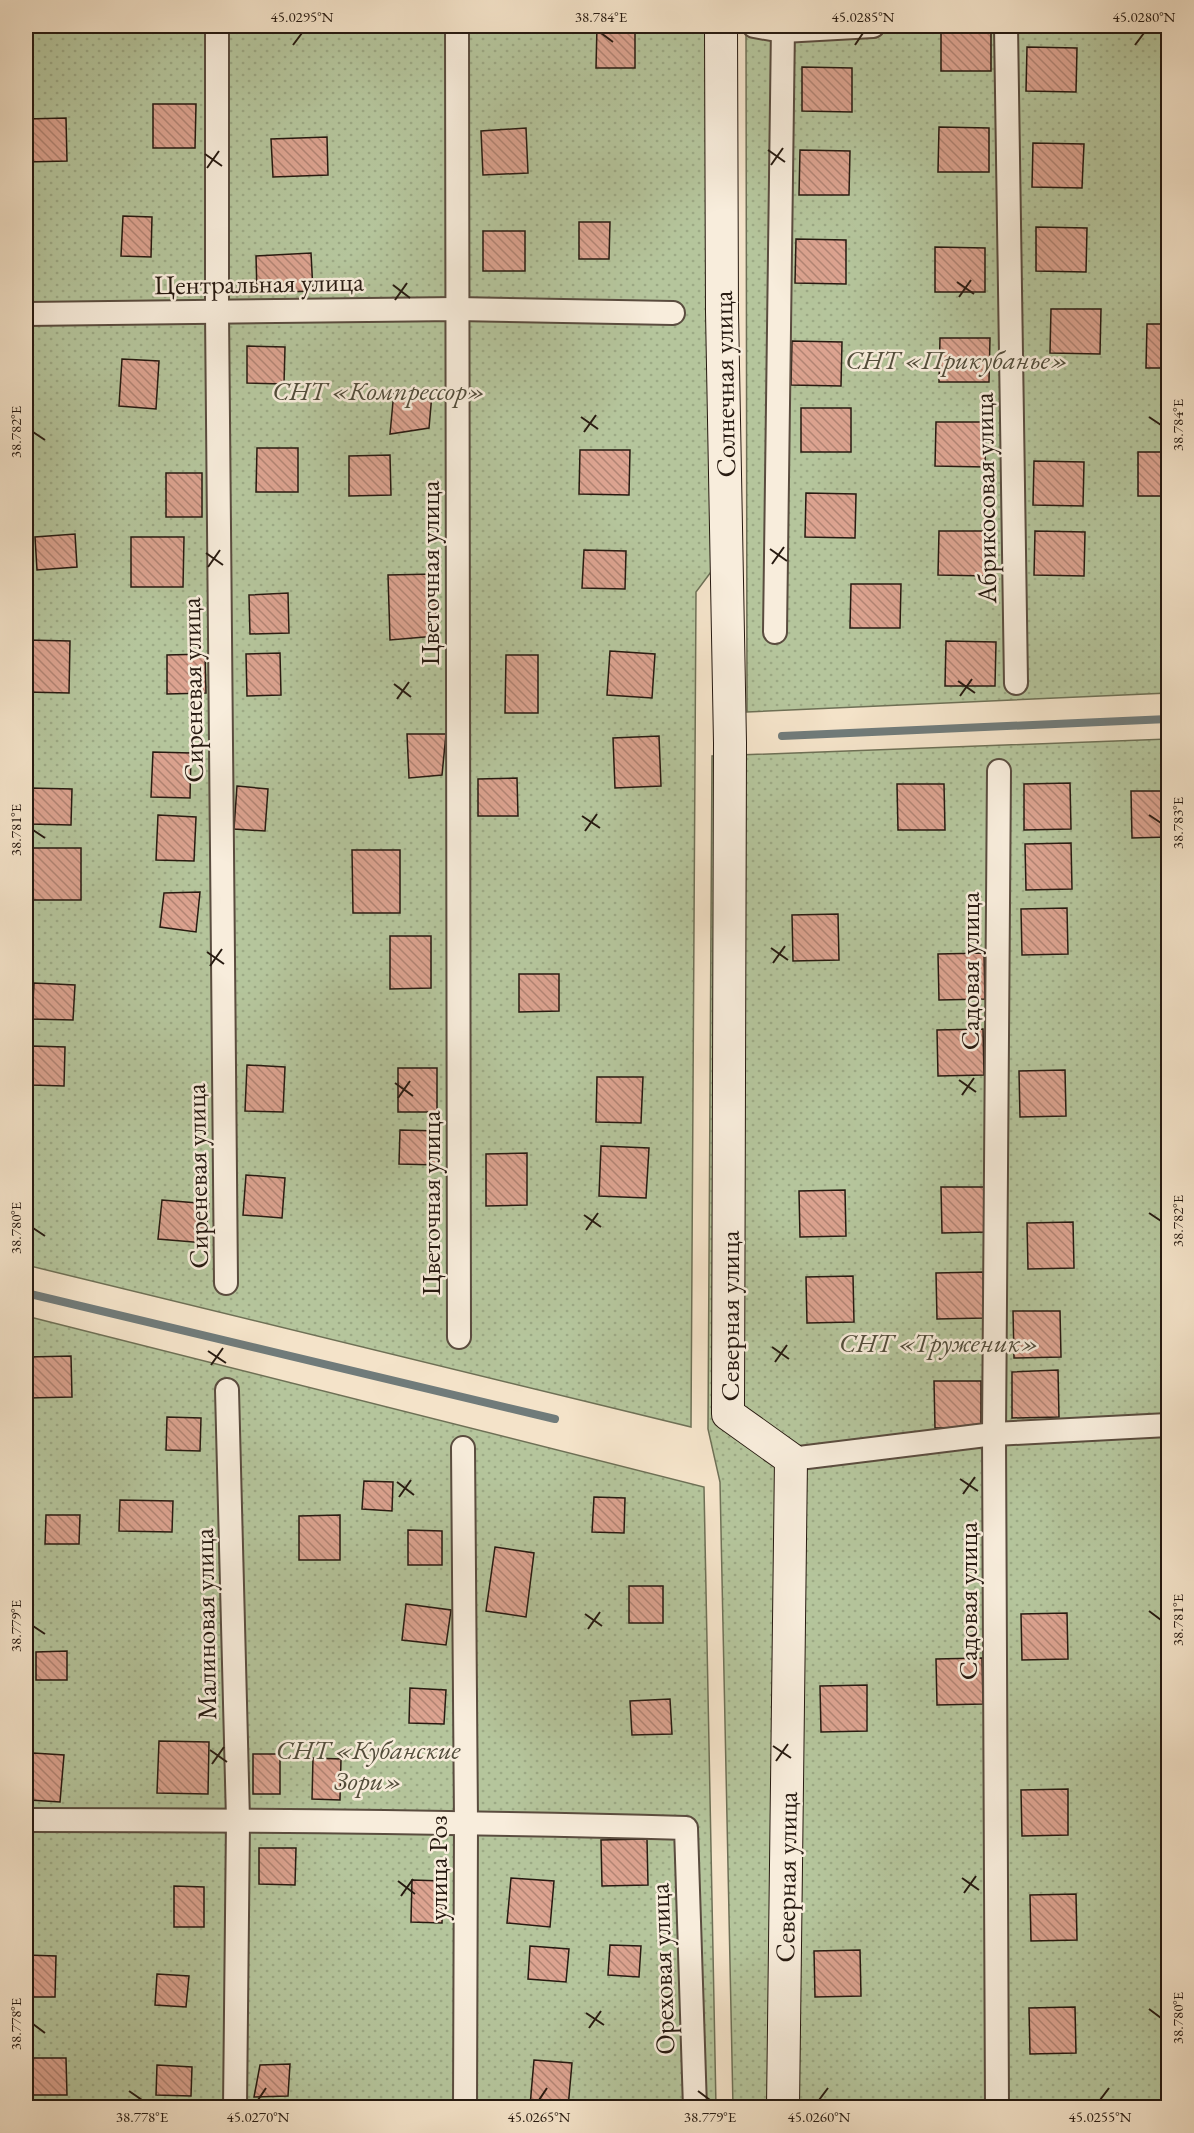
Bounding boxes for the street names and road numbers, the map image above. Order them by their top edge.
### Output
street label: Центральная улица [154,264,364,302]
street label: Солнечная улица [705,290,743,478]
street label: Абрикосовая улица [966,392,1004,605]
street label: Цветочная улица [412,480,447,665]
street label: Сиреневая улица [173,597,211,783]
street label: Садовая улица [952,892,987,1050]
street label: Сиреневая улица [178,1083,216,1269]
street label: Цветочная улица [413,1110,448,1295]
street label: Северная улица [712,1230,747,1402]
street label: Садовая улица [950,1522,985,1680]
street label: Малиновая улица [186,1528,224,1720]
street label: Северная улица [767,1791,805,1963]
street label: улица Роз [420,1815,455,1921]
street label: Ореховая улица [642,1882,682,2055]

